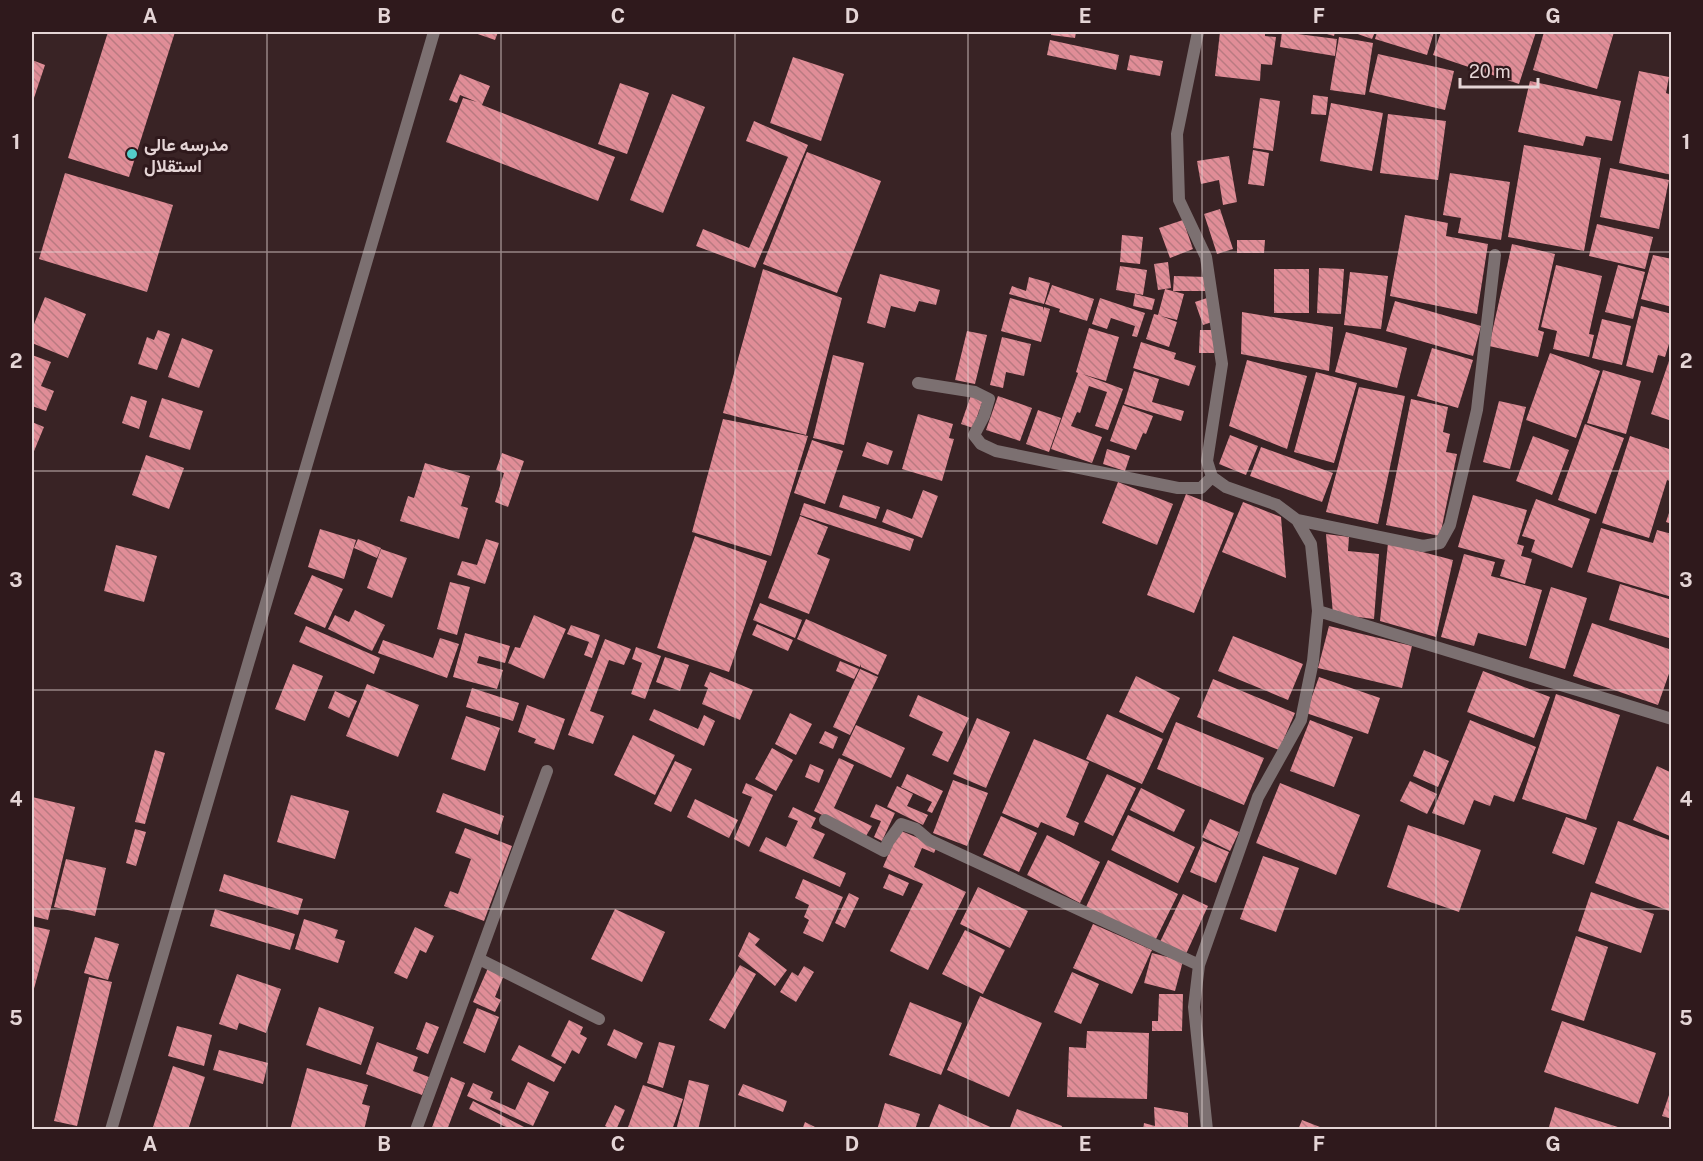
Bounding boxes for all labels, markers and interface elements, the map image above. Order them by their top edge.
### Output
text: A [143,4,157,28]
text: B [377,4,391,28]
text: C [611,4,625,28]
text: D [845,4,859,28]
text: E [1079,4,1091,28]
text: F [1313,4,1325,28]
text: G [1545,4,1561,28]
scale bar [1460,51,1538,89]
text: 20 m [1469,61,1511,82]
text: 1 [12,130,20,154]
text: 1 [1682,130,1690,154]
place label: مدرسه عالی استقلال [144,134,229,177]
marker: مدرسه عالی استقلال [125,147,139,161]
text: 2 [10,349,22,373]
text: 2 [1680,349,1692,373]
text: 3 [9,568,23,592]
text: 3 [1679,568,1693,592]
text: 4 [9,787,23,811]
text: 4 [1679,787,1693,811]
text: 5 [9,1006,23,1030]
text: 5 [1679,1006,1693,1030]
text: A [143,1132,157,1156]
text: B [377,1132,391,1156]
text: C [611,1132,625,1156]
text: D [845,1132,859,1156]
text: E [1079,1132,1091,1156]
text: F [1313,1132,1325,1156]
text: G [1545,1132,1561,1156]

